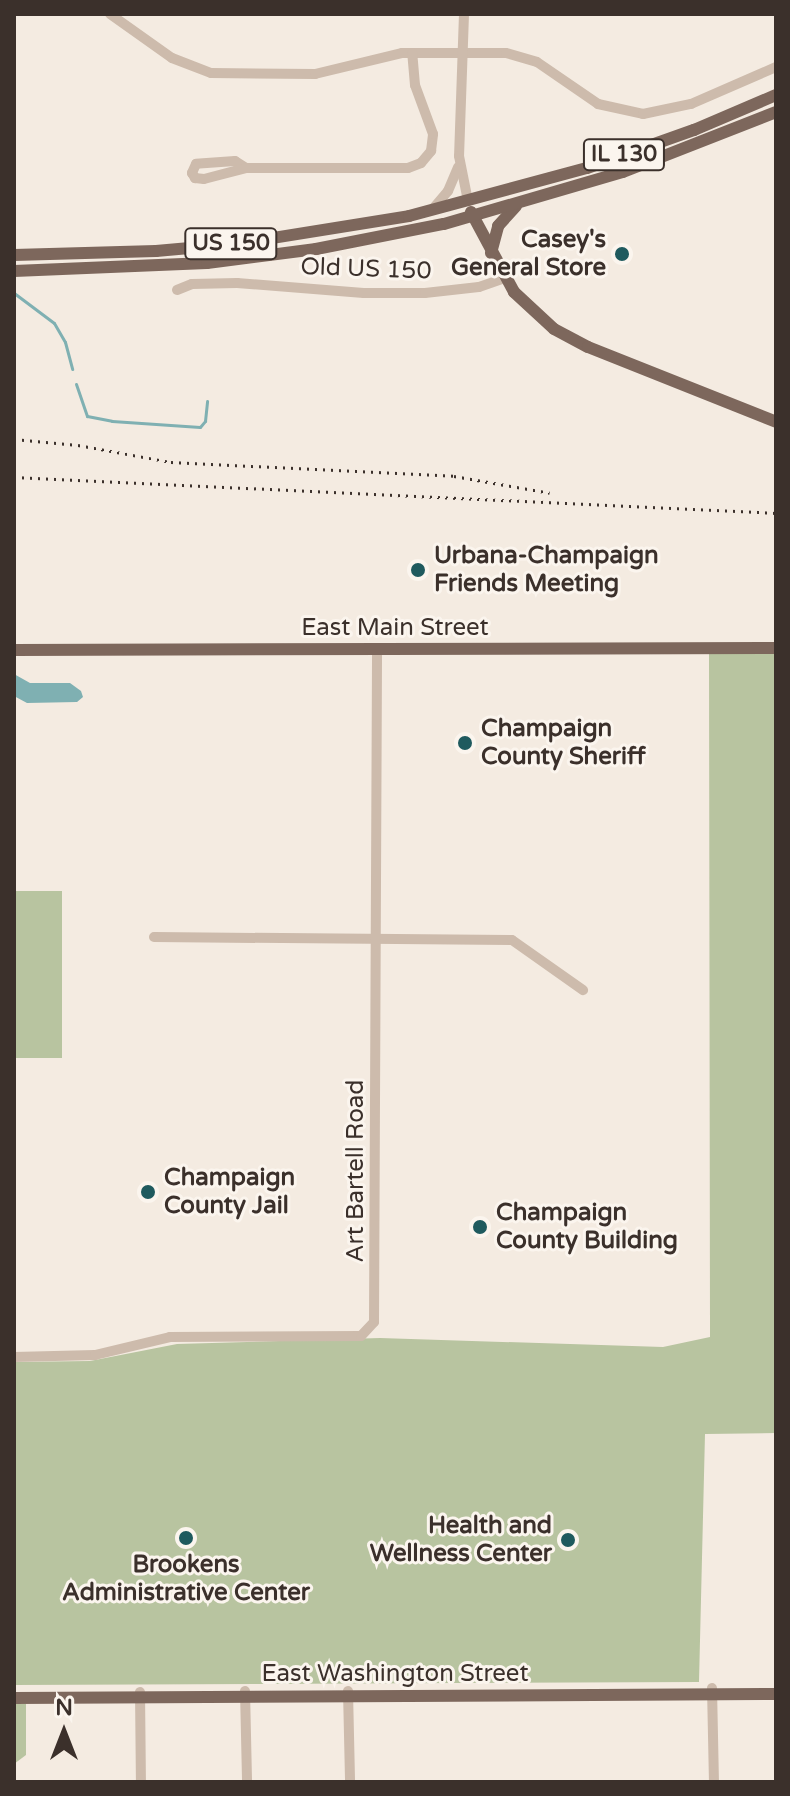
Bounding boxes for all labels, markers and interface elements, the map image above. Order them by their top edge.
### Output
road number: IL 130 [582,137,666,173]
road number: US 150 [183,226,279,262]
place label: Casey's General Store [451,226,606,282]
marker: Casey's General Store [613,245,631,263]
street label: Old US 150 [300,252,432,286]
place label: Urbana-Champaign Friends Meeting [434,542,659,598]
marker: Urbana-Champaign Friends Meeting [409,561,427,579]
street label: East Main Street [301,614,489,642]
place label: Champaign County Sheriff [481,715,646,771]
marker: Champaign County Sheriff [456,734,474,752]
street label: Art Bartell Road [342,1080,370,1262]
place label: Champaign County Jail [164,1164,295,1220]
marker: Champaign County Jail [139,1183,157,1201]
place label: Champaign County Building [496,1199,678,1255]
marker: Champaign County Building [471,1218,489,1236]
place label: Health and Wellness Center [370,1512,552,1568]
marker: Brookens Administrative Center [177,1529,195,1547]
marker: Health and Wellness Center [559,1531,577,1549]
place label: Brookens Administrative Center [62,1551,310,1607]
street label: East Washington Street [261,1660,529,1688]
north arrow [24,1692,104,1772]
text: N [55,1695,73,1721]

